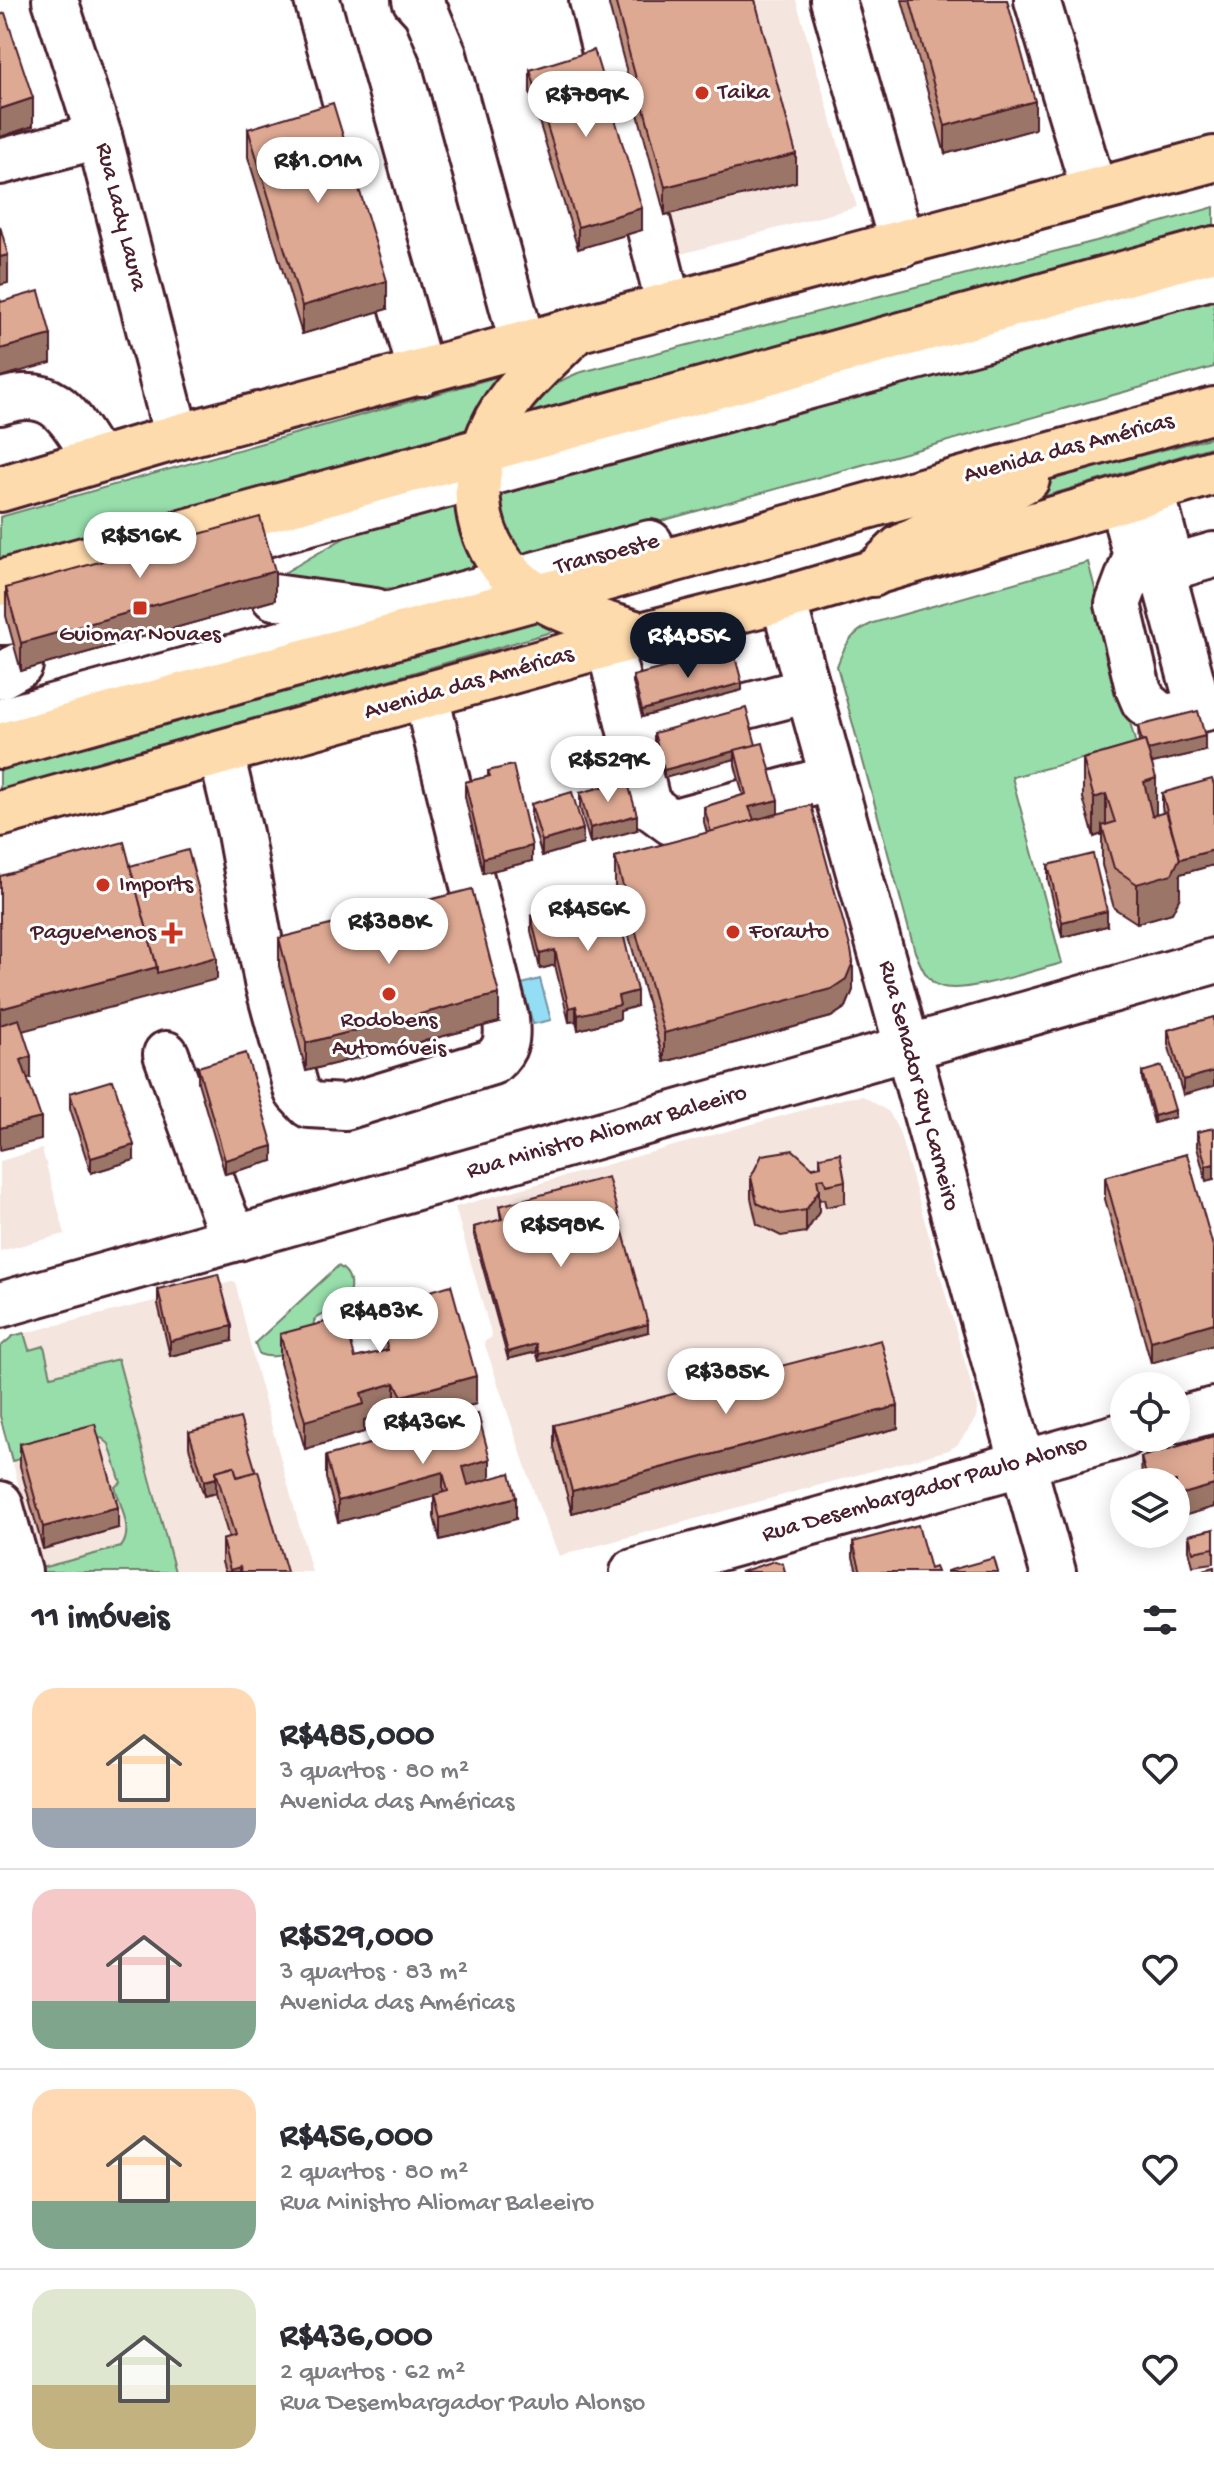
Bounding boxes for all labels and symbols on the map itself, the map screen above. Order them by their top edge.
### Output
pin: R$789K [521,71,651,139]
place label: Taika [716,79,770,108]
marker: Taika [693,84,711,102]
pin: R$1.01M [244,137,392,205]
street label: Rua Lady Laura [88,140,153,295]
street label: Avenida das Américas [961,407,1178,491]
pin: R$516K [75,512,205,580]
street label: Transoeste [550,527,663,583]
marker: Guiomar Novaes [131,599,149,617]
pin: R$485K [623,612,753,680]
place label: Guiomar Novaes [59,621,222,650]
street label: Avenida das Américas [361,640,578,728]
pin: R$529K [543,736,673,804]
place label: Imports [119,871,194,900]
marker: Imports [94,876,112,894]
pin: R$456K [523,885,653,953]
pin: R$388K [324,898,454,966]
place label: Forauto [748,918,829,947]
place label: PagueMenos [29,919,157,948]
marker: Forauto [724,923,742,941]
marker: PagueMenos [163,924,181,942]
street label: Rua Senador Ruy Carneiro [871,958,965,1214]
marker: Rodobens Automóveis [380,985,398,1003]
place label: Rodobens Automóveis [332,1007,447,1064]
street label: Rua Ministro Aliomar Baleeiro [464,1079,750,1187]
pin: R$598K [496,1201,626,1269]
pin: R$483K [315,1287,445,1355]
pin: R$385K [661,1348,791,1416]
pin: R$436K [358,1398,488,1466]
street label: Rua Desembargador Paulo Alonso [759,1430,1091,1550]

